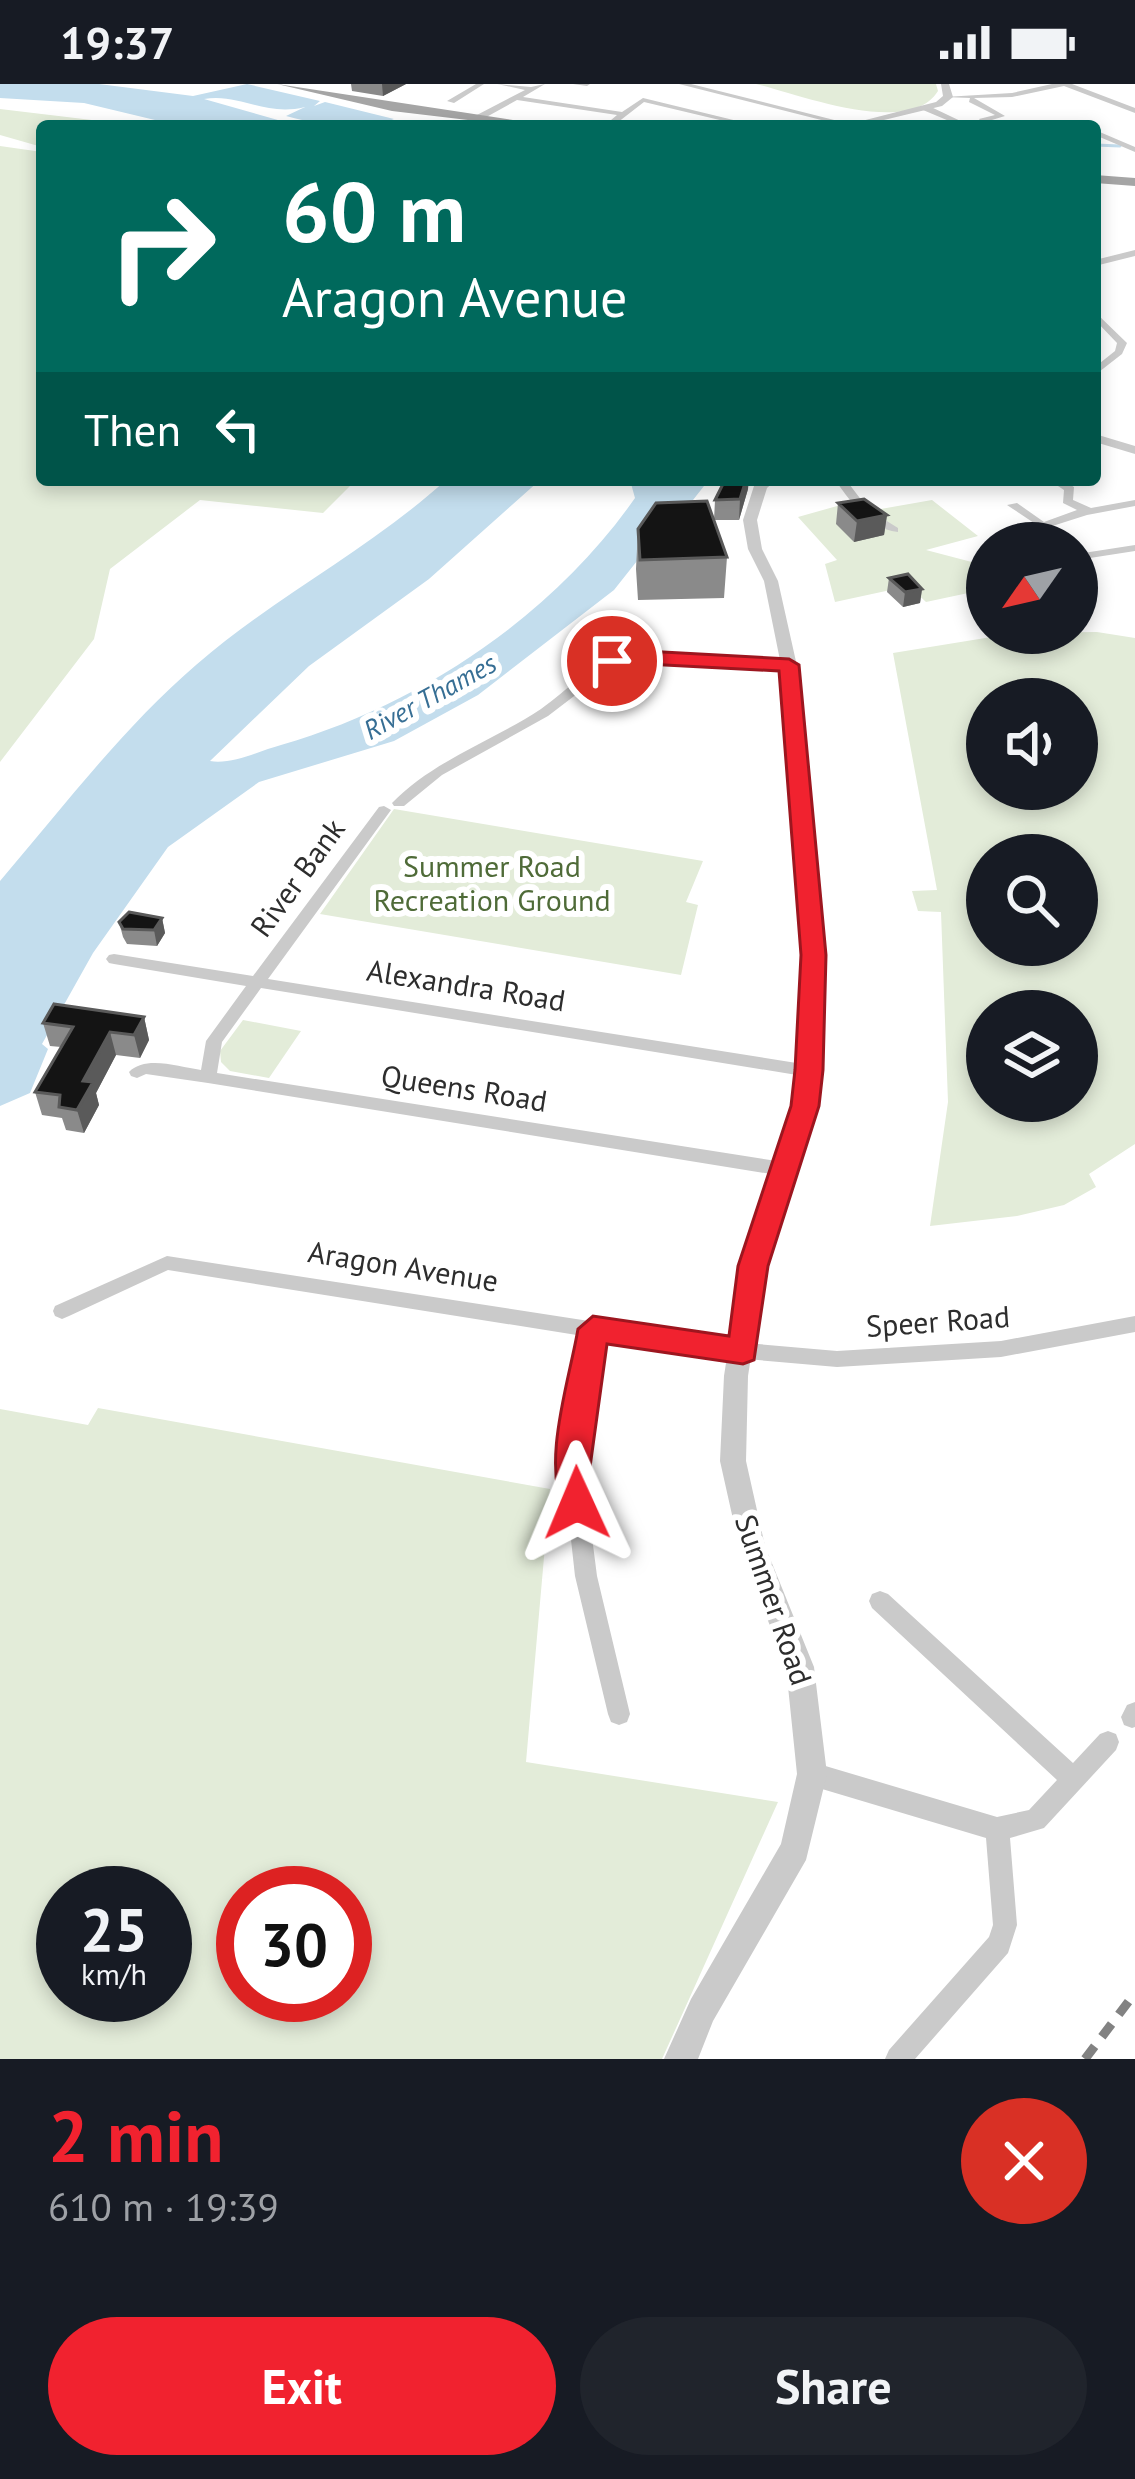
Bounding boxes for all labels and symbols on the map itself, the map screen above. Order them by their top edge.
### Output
north arrow [966,522,1098,654]
pin [561,610,663,712]
water label: River Thames [357,646,502,747]
street label: River Bank [241,810,353,944]
park label: Summer Road Recreation Ground [373,846,611,919]
street label: Alexandra Road [364,950,568,1019]
street label: Queens Road [379,1055,550,1120]
street label: Aragon Avenue [305,1231,501,1300]
street label: Speer Road [865,1296,1011,1345]
position arrow [514,1440,640,1566]
street label: Summer Road [727,1509,822,1690]
speed limit sign: 30 [216,1866,372,2022]

